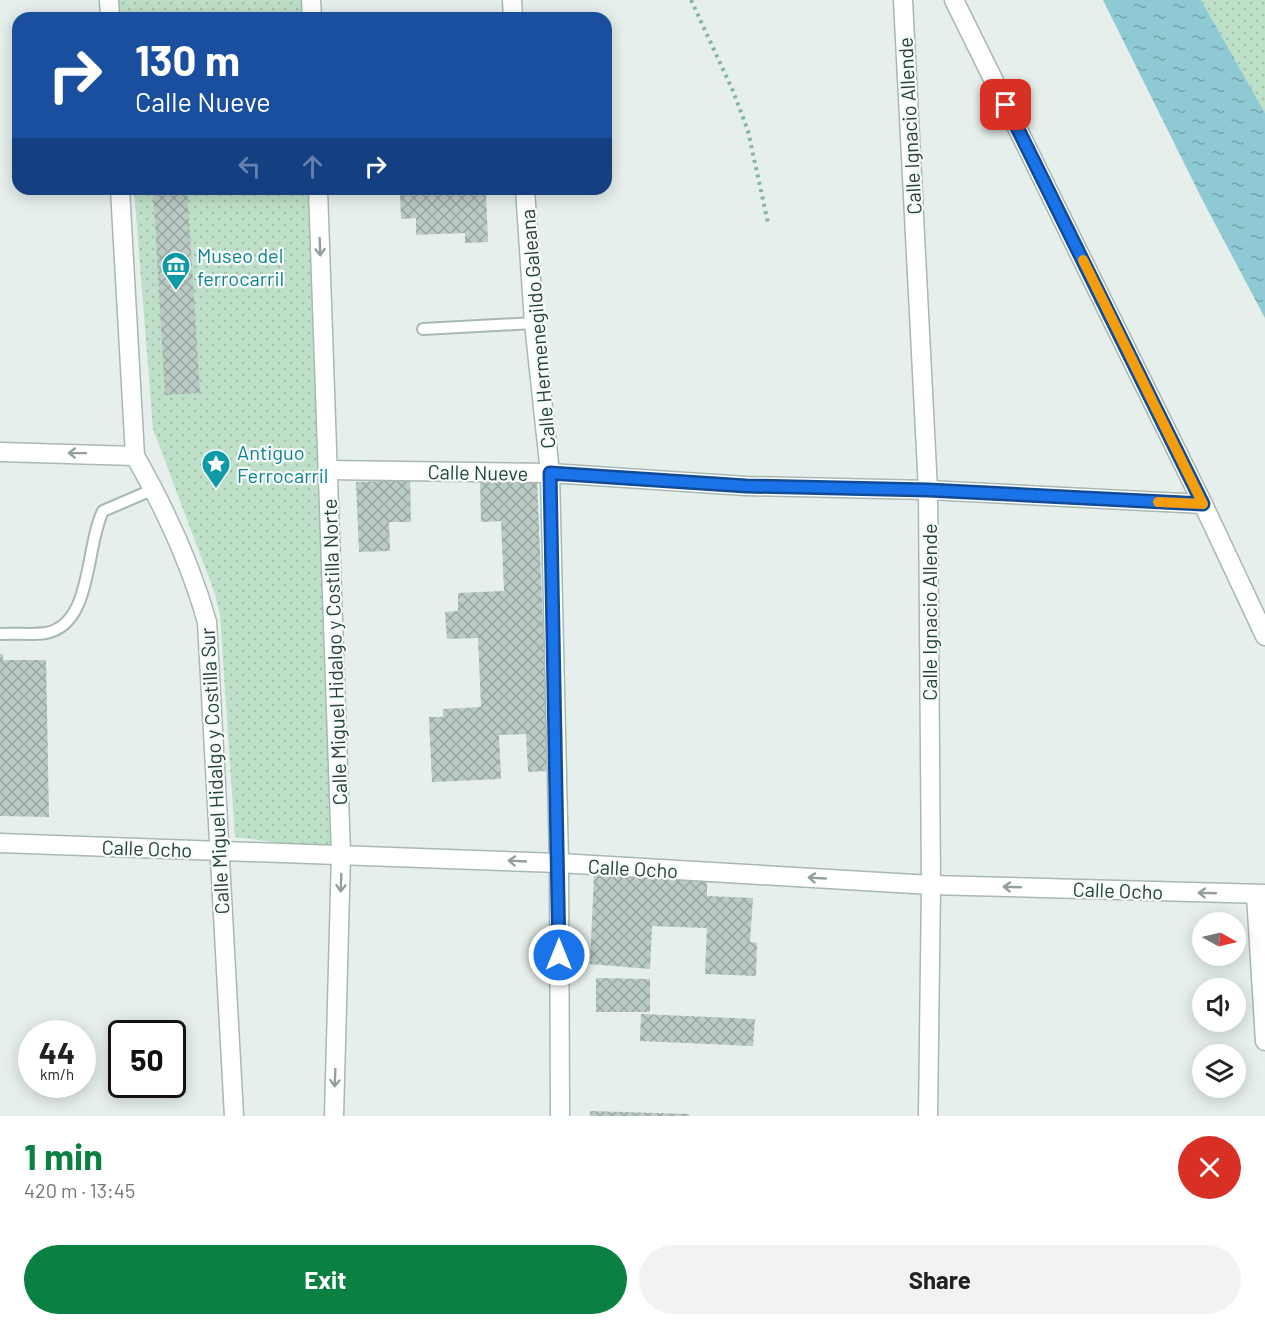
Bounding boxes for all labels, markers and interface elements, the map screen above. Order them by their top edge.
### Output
text: 130 m [135,34,240,84]
icon: right [36,36,114,114]
street label: Calle Ignacio Allende [892,37,926,215]
pin [980,79,1031,130]
text: Calle Nueve [135,85,271,117]
icon: arrive [989,88,1022,121]
icon: left [233,150,266,183]
icon: ahead [296,150,329,183]
icon: right [359,150,392,183]
street label: Calle Hermenegildo Galeana [515,208,559,450]
one-way arrow [314,237,325,257]
place label: Museo del ferrocarril [197,243,284,290]
museum icon: Museo del ferrocarril [160,250,192,292]
place label: Antiguo Ferrocarril [237,440,328,487]
one-way arrow [67,447,87,459]
place icon: Antiguo Ferrocarril [200,448,232,490]
street label: Calle Nueve [428,459,528,485]
street label: Calle Miguel Hidalgo y Costilla Norte [317,498,351,806]
street label: Calle Ignacio Allende [917,523,941,701]
street label: Calle Miguel Hidalgo y Costilla Sur [195,627,233,915]
street label: Calle Ocho [101,834,193,862]
street label: Calle Ocho [587,854,679,882]
one-way arrow [508,856,528,867]
one-way arrow [335,873,346,893]
one-way arrow [807,873,827,884]
street label: Calle Ocho [1072,876,1164,904]
one-way arrow [1002,881,1022,893]
one-way arrow [1197,887,1217,899]
north arrow [1192,912,1246,966]
map controls [1192,912,1246,1098]
position arrow [527,923,591,987]
button: sound [1192,978,1246,1032]
speed limit sign: 50 [108,1020,186,1098]
text: 44 [39,1034,75,1070]
button: layers [1192,1044,1246,1098]
text: km/h [40,1065,74,1083]
one-way arrow [330,1067,341,1087]
text: 1 min [24,1134,103,1177]
button: close [1178,1136,1241,1199]
text: 420 m · 13:45 [24,1178,135,1202]
button: Exit [24,1245,627,1314]
button: Share [639,1245,1241,1314]

